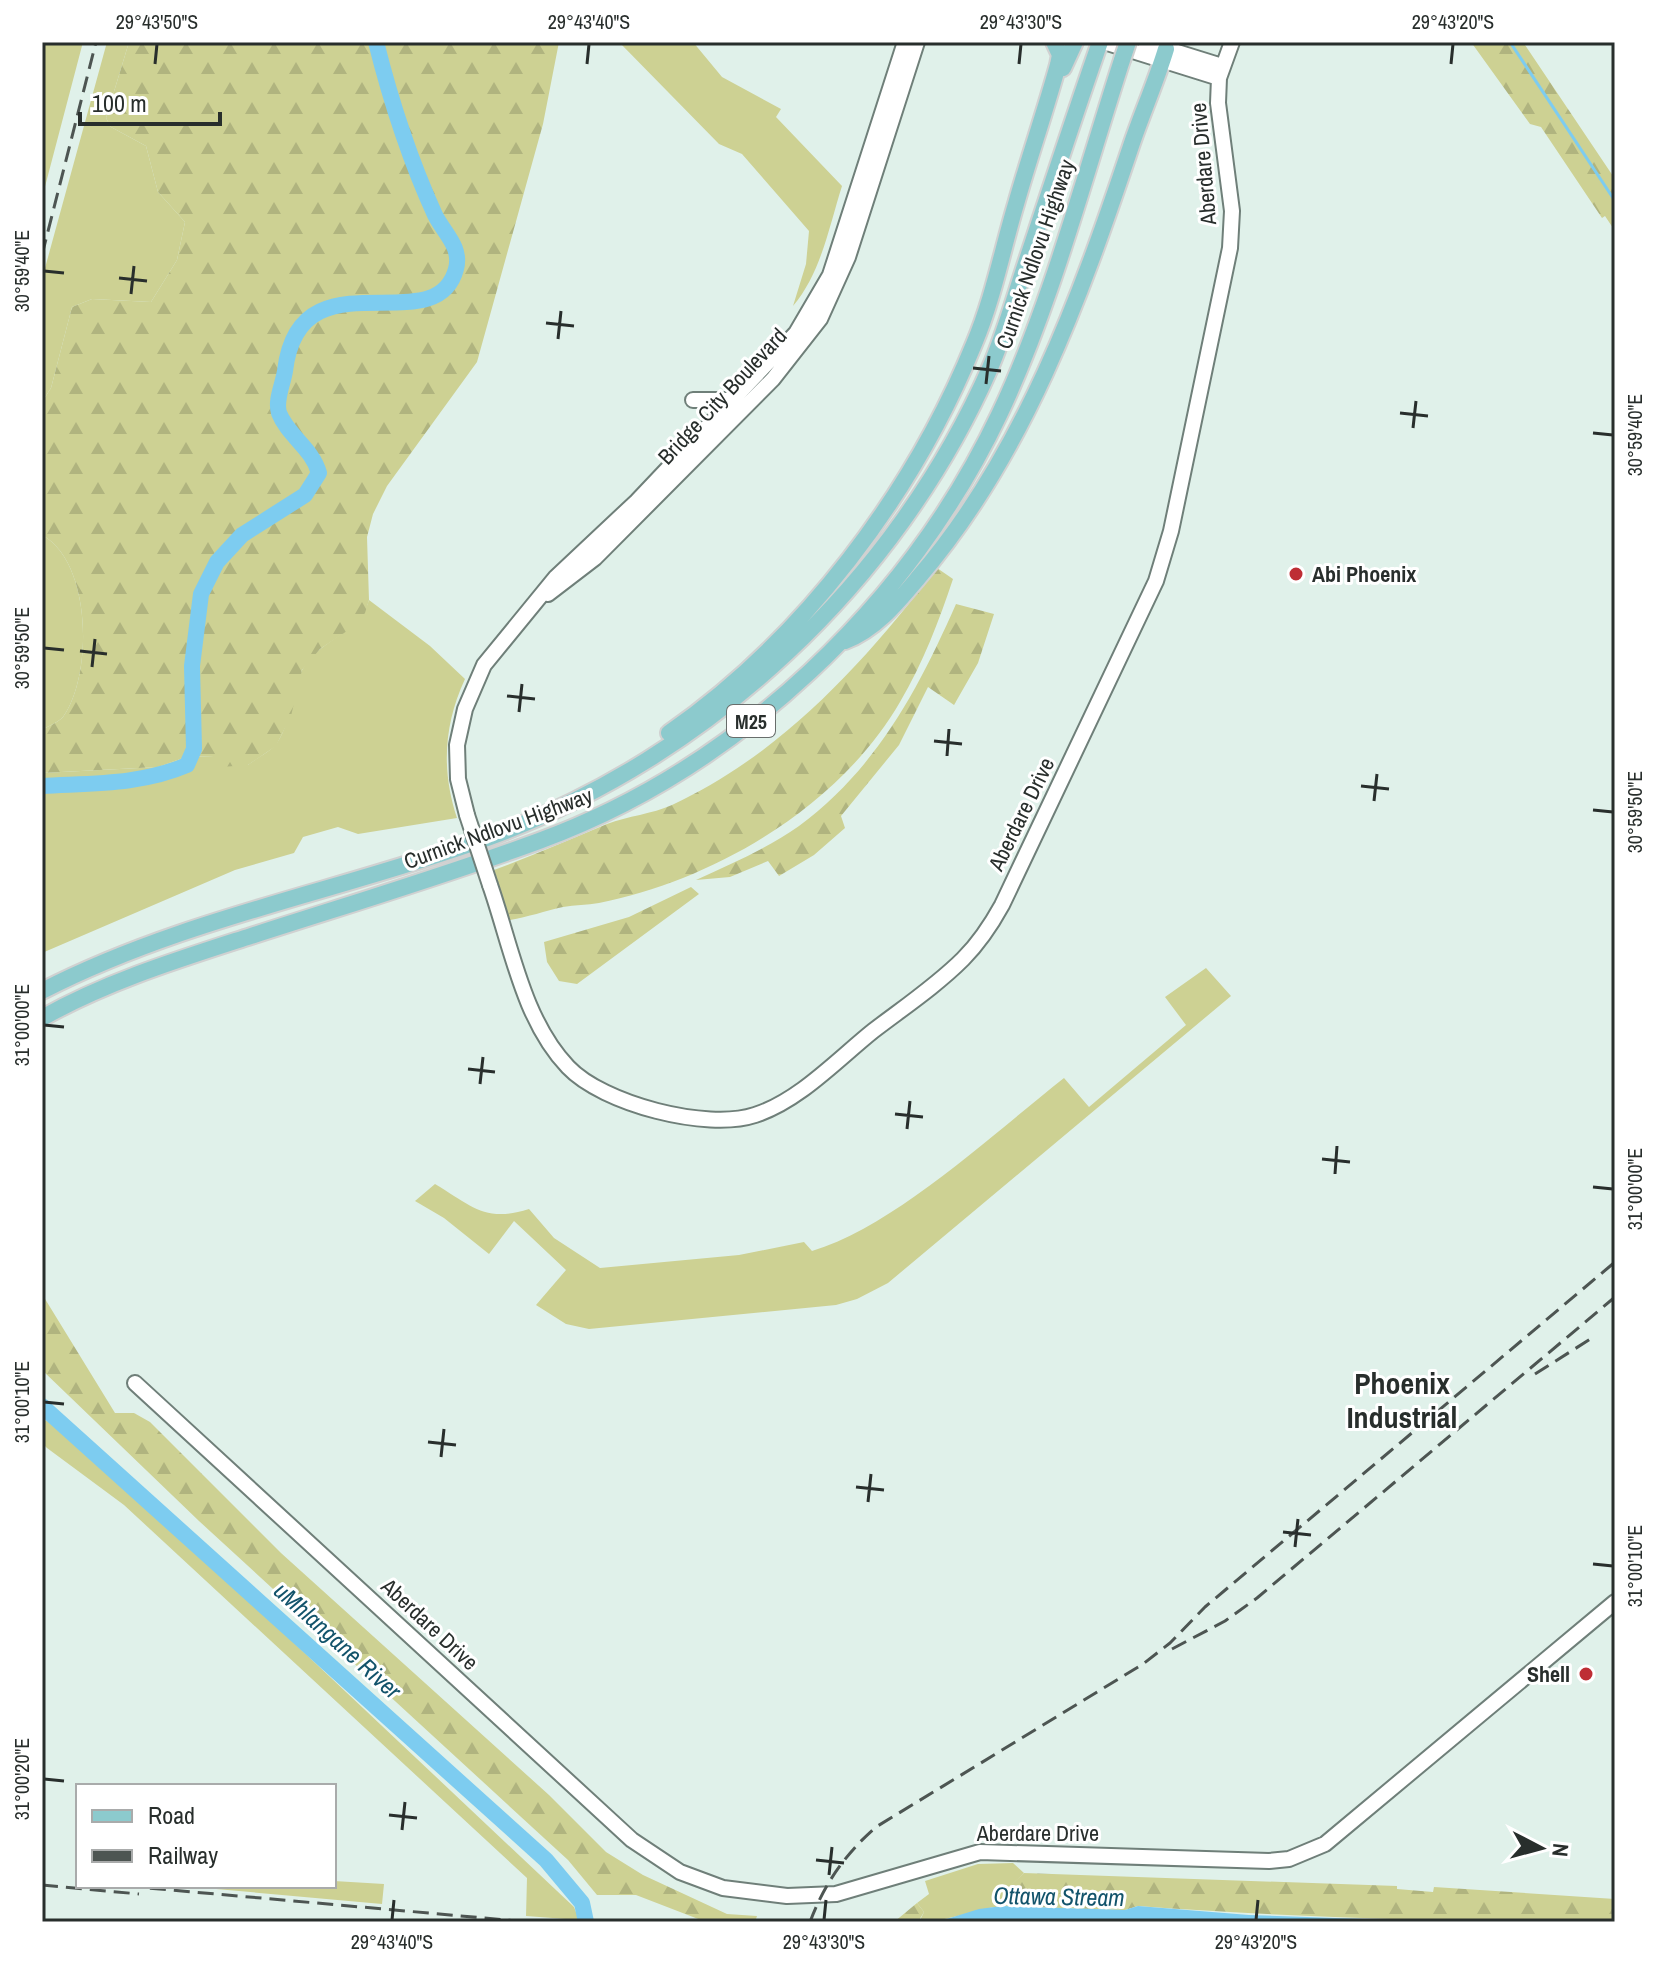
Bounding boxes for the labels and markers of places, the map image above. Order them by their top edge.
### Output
place label: Abi Phoenix [1312,559,1416,589]
marker: Abi Phoenix [1287,565,1305,583]
place label: Shell [1527,1659,1570,1689]
marker: Shell [1577,1665,1595,1683]

